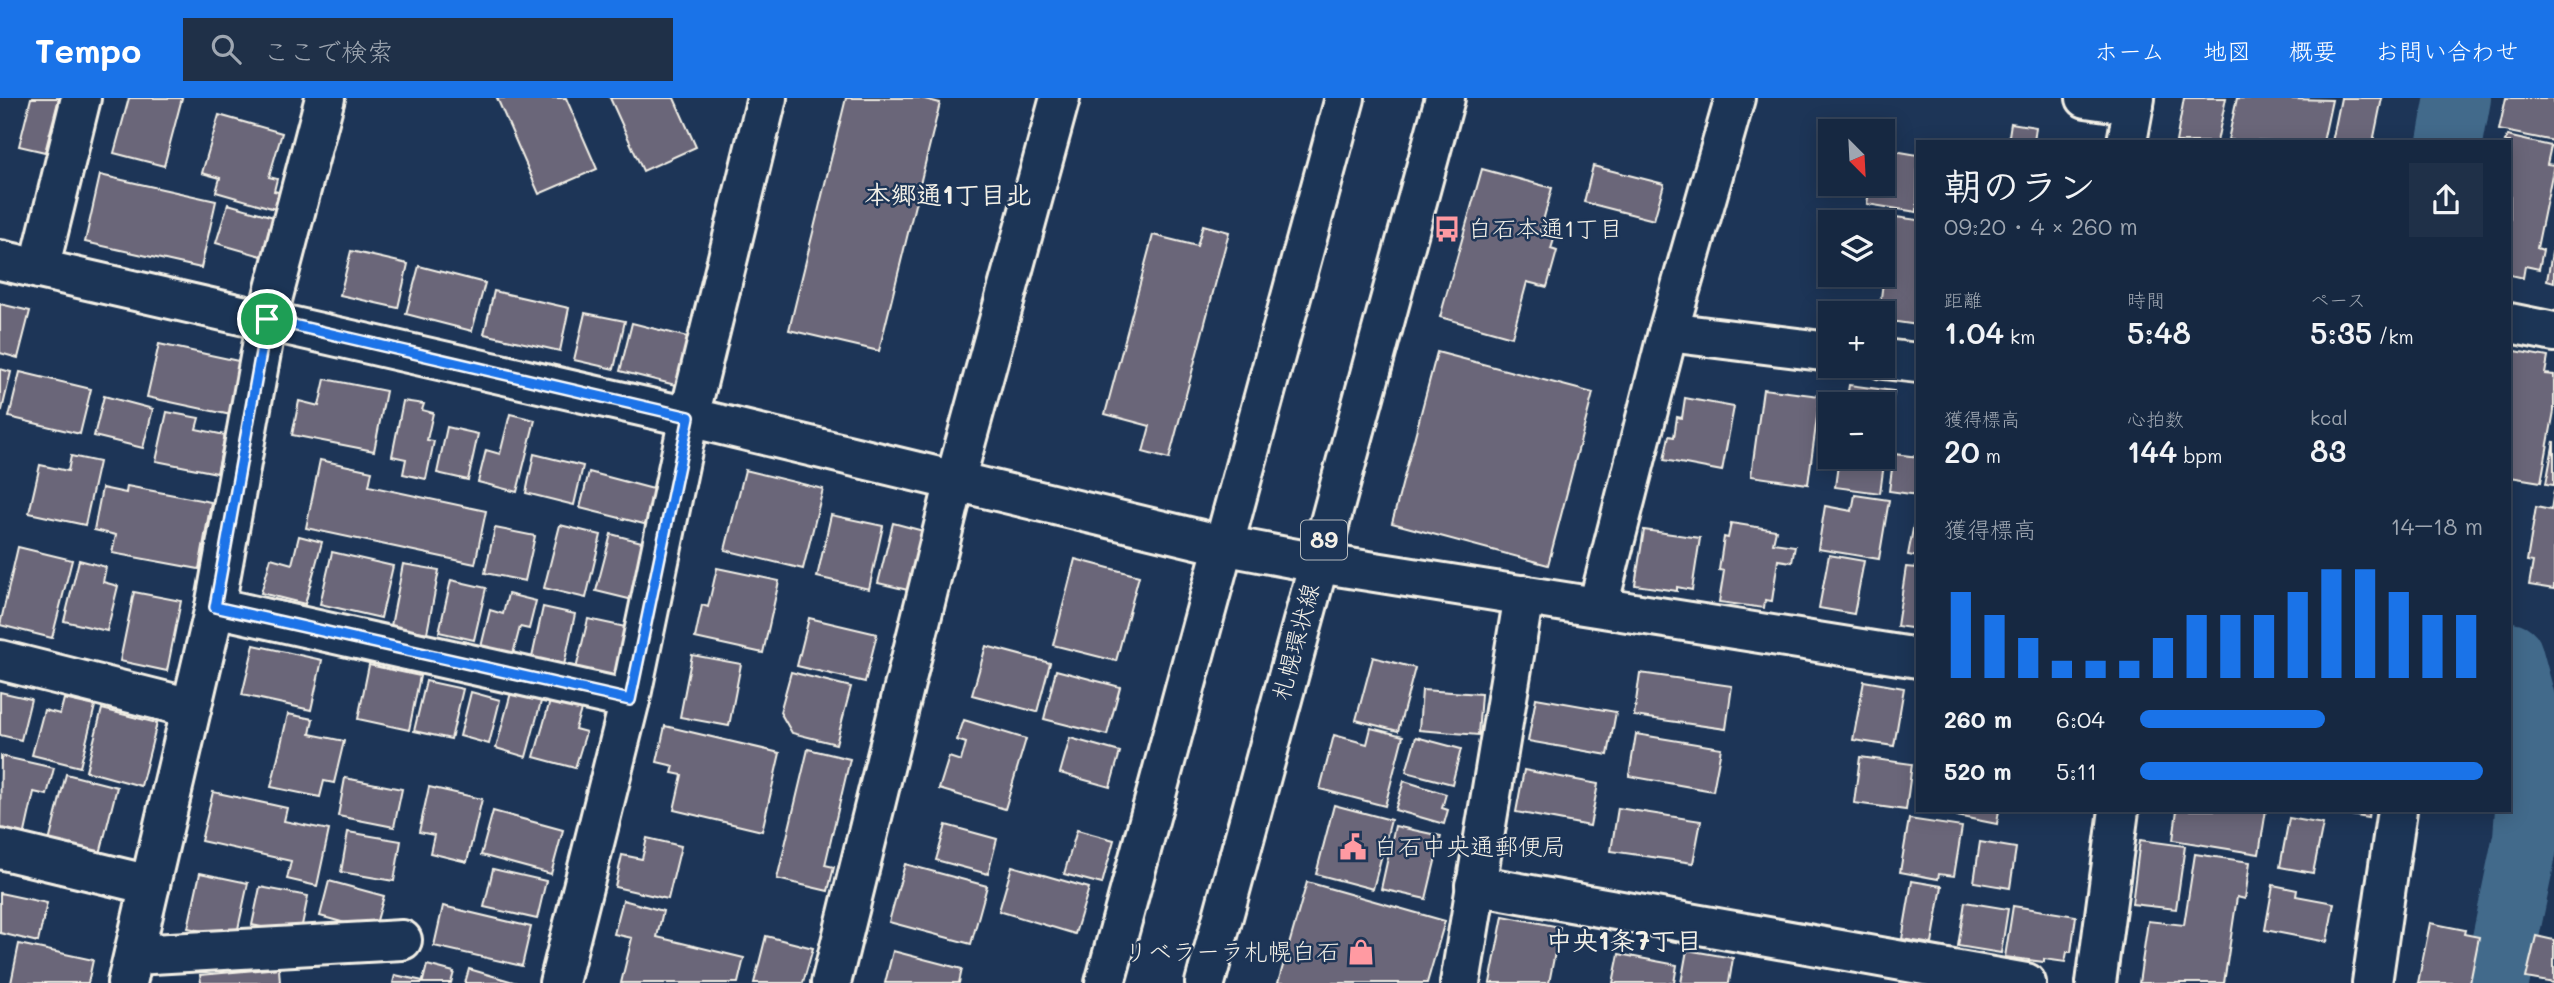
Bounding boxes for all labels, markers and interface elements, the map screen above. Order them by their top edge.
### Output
search box [183,18,673,81]
text: Tempo [35,28,141,71]
icon: search [207,30,245,68]
text: ここで検索 [263,34,393,68]
text: ホーム [2094,35,2165,66]
text: 地図 [2203,35,2251,66]
text: 概要 [2289,35,2337,66]
text: お問い合わせ [2375,35,2519,66]
north arrow [1818,119,1895,196]
map controls [1818,119,1895,469]
text: 朝のラン [1944,160,2096,210]
button: share [2409,163,2483,237]
district label: 本郷通1丁目北 [864,177,1032,211]
button: layers [1818,210,1895,287]
text: 09:20 · 4 × 260 m [1944,211,2138,241]
place label: 白石本通1丁目 [1468,212,1623,243]
bus stop icon: 白石本通1丁目 [1432,214,1462,244]
text: 距離 [1944,287,1982,312]
text: 時間 [2127,287,2165,312]
text: ペース [2310,287,2366,312]
pin [237,289,297,349]
icon: arrive [248,300,286,338]
button: + [1818,301,1895,378]
text: 1.04 [1944,312,2004,352]
text: 5:48 [2127,312,2191,352]
text: 5:35 [2310,312,2372,352]
text: km [2004,324,2035,349]
text: /km [2372,324,2414,349]
button: − [1818,392,1895,469]
text: kcal [2310,405,2348,430]
text: 獲得標高 [1944,406,2020,431]
text: 心拍数 [2127,406,2184,431]
text: 83 [2310,430,2346,470]
text: 20 [1944,431,1980,471]
text: 144 [2127,431,2177,471]
text: m [1980,443,2001,468]
text: bpm [2177,443,2222,468]
text: 14–18 m [2390,511,2483,541]
text: 獲得標高 [1944,514,2036,544]
road number: 89 [1301,520,1347,560]
street label: 札幌環状線 [1264,580,1325,704]
text: 260 m [1944,704,2012,734]
text: 6:04 [2056,704,2105,734]
text: 520 m [1944,756,2012,786]
text: 5:11 [2056,756,2097,786]
place label: 白石中央通郵便局 [1374,830,1566,861]
public building icon: 白石中央通郵便局 [1338,832,1368,862]
district label: 中央1条7丁目 [1546,923,1702,957]
place label: リベラーラ札幌白石 [1124,935,1340,966]
shop icon: リベラーラ札幌白石 [1346,937,1376,967]

